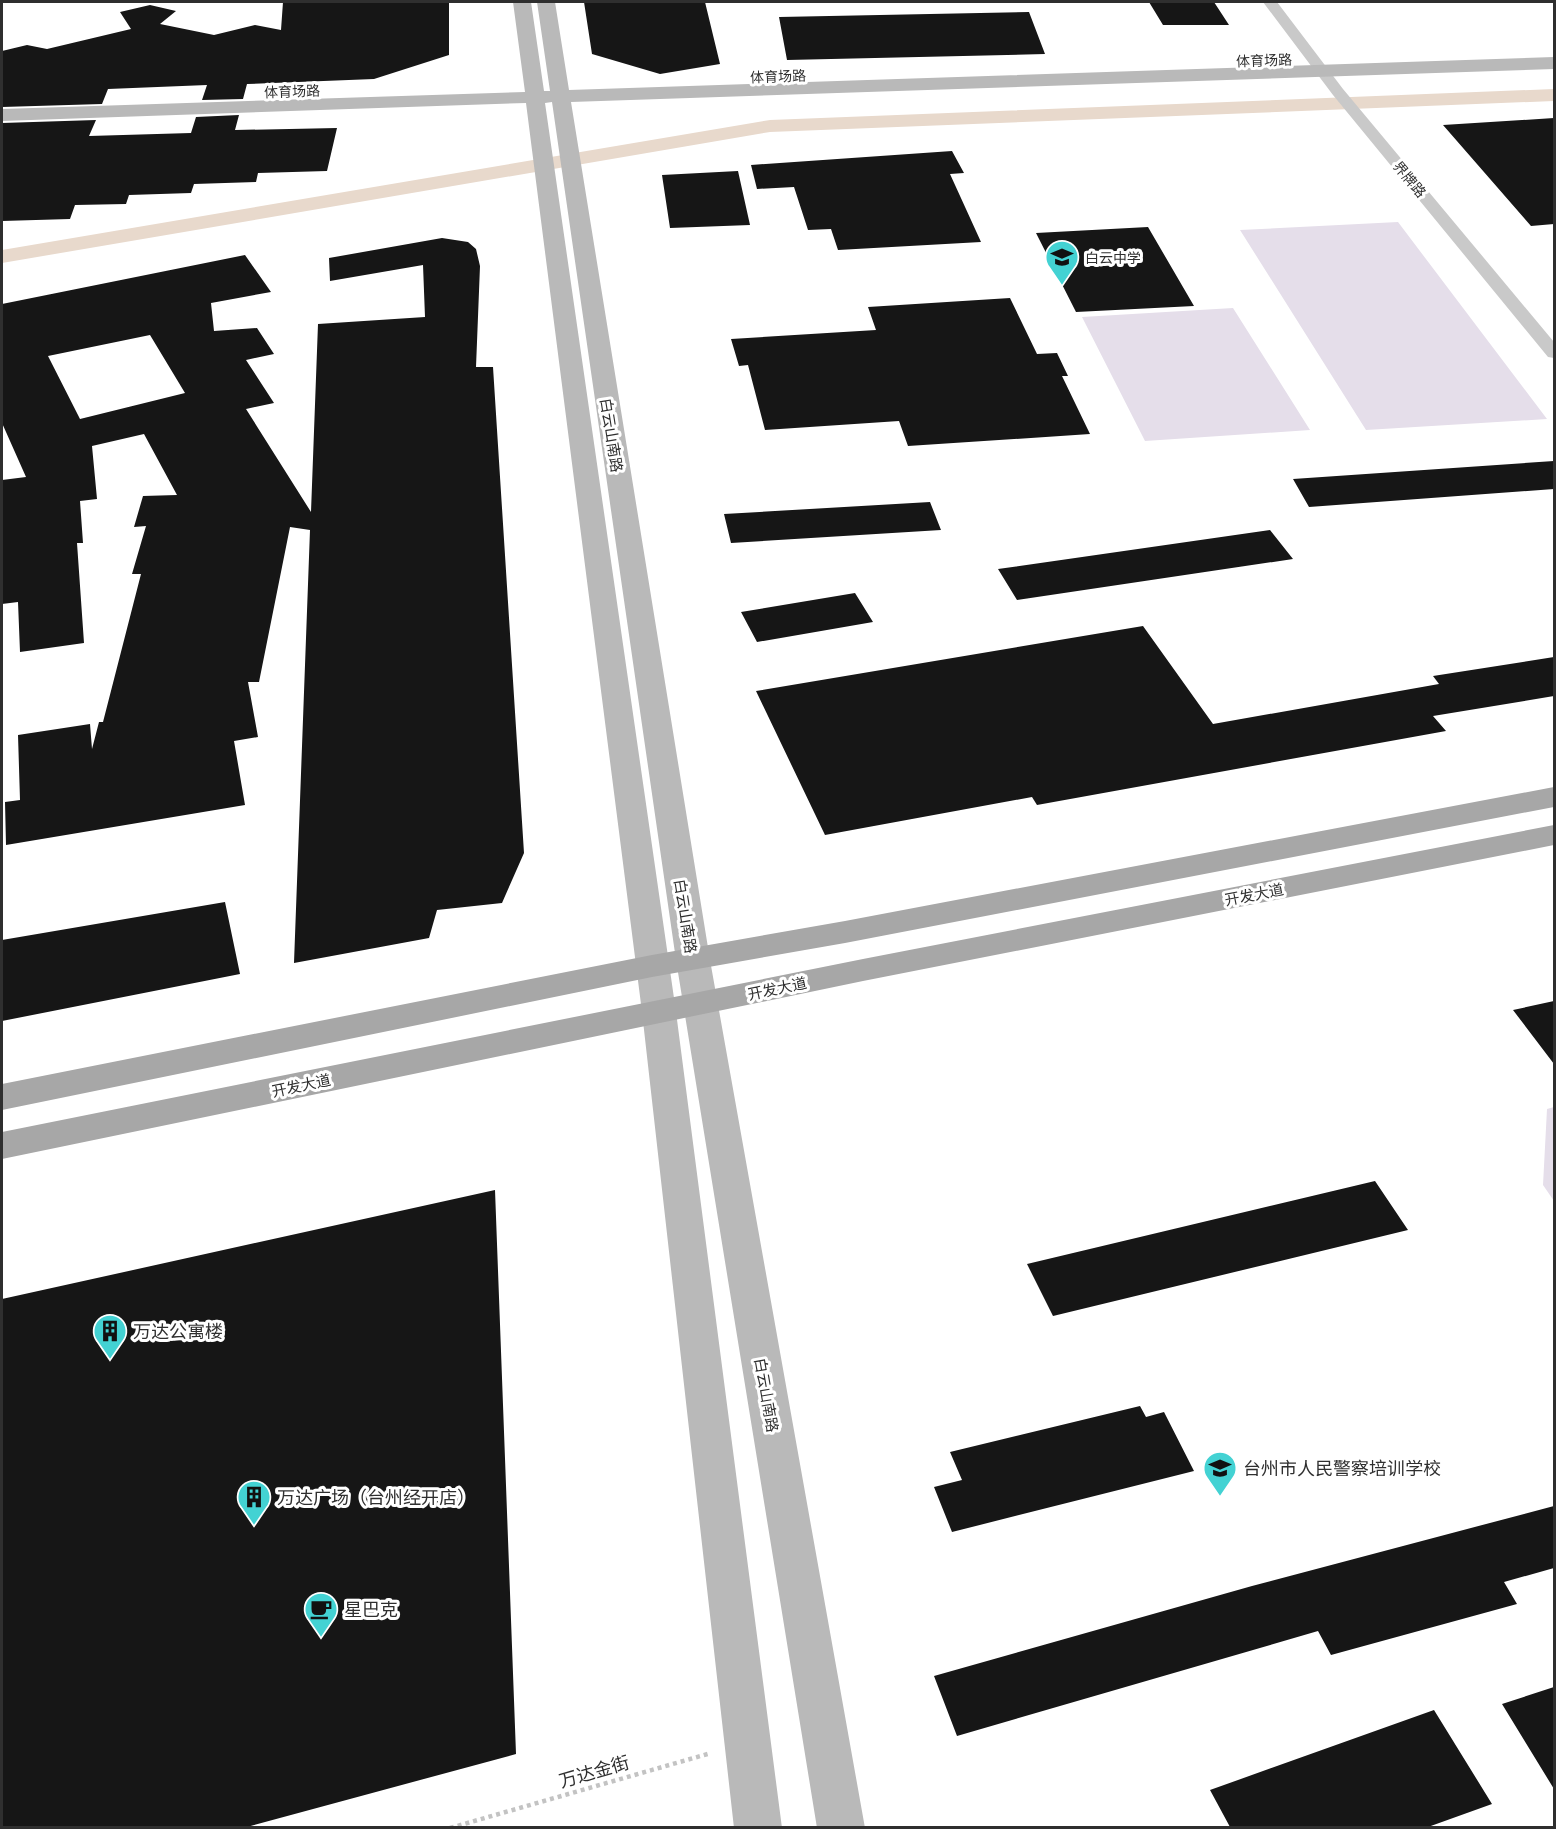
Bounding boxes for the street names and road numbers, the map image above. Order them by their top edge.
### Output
street label: 体育场路 [1236,50,1292,70]
street label: 体育场路 [750,66,806,86]
street label: 体育场路 [264,81,320,101]
street label: 界牌路 [1389,157,1431,201]
street label: 白云山南路 [596,396,628,474]
street label: 白云山南路 [670,877,702,955]
street label: 开发大道 [1223,878,1285,910]
street label: 开发大道 [746,972,808,1004]
street label: 开发大道 [270,1069,332,1101]
street label: 白云山南路 [751,1356,783,1434]
street label: 万达金街 [556,1750,632,1792]

